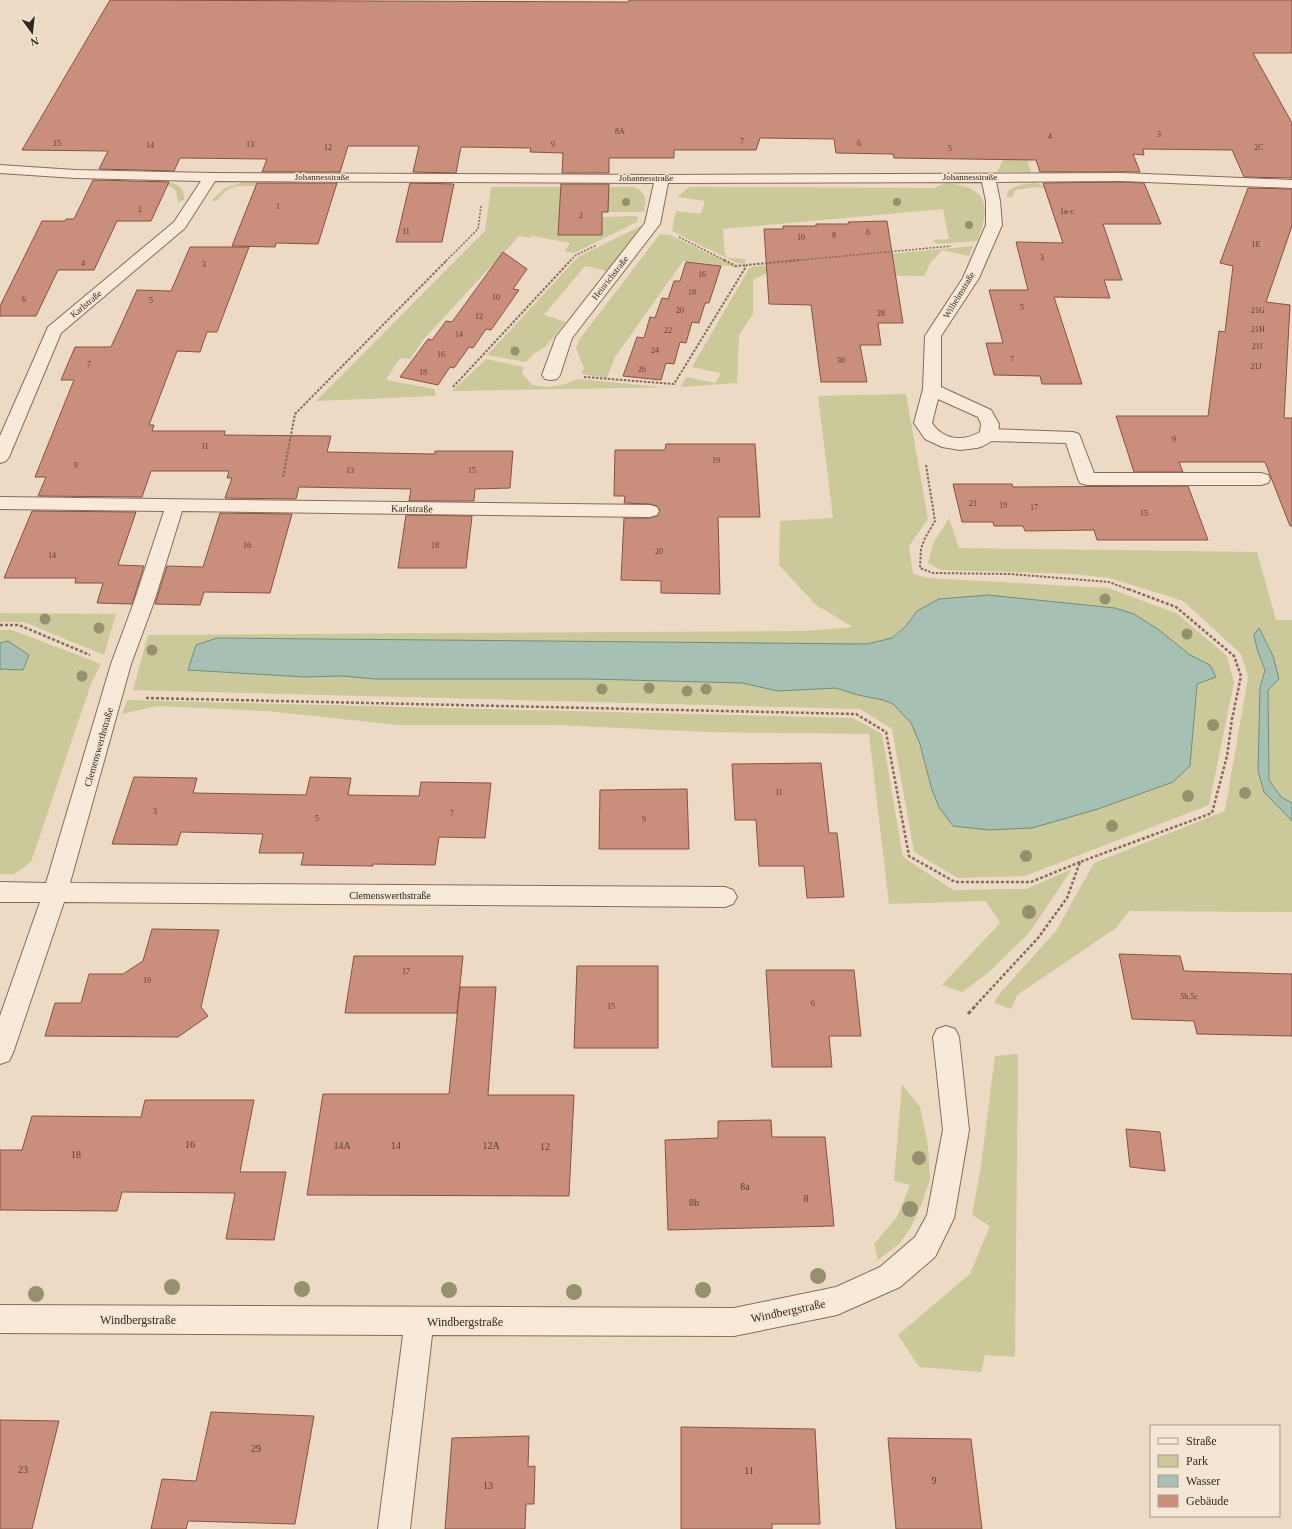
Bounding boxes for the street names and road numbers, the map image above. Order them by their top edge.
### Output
street label: Johannesstraße [295,172,349,182]
street label: Johannesstraße [943,172,997,182]
street label: Johannesstraße [619,173,673,183]
street label: Heinrichstraße [590,254,630,302]
street label: Wilhelmstraße [941,270,977,320]
street label: Karlstraße [68,288,104,320]
street label: Karlstraße [391,503,433,514]
street label: Clemenswerthstraße [82,706,115,788]
street label: Clemenswerthstraße [349,890,431,901]
street label: Windbergstraße [749,1296,827,1326]
street label: Windbergstraße [100,1313,176,1327]
street label: Windbergstraße [427,1315,503,1329]

